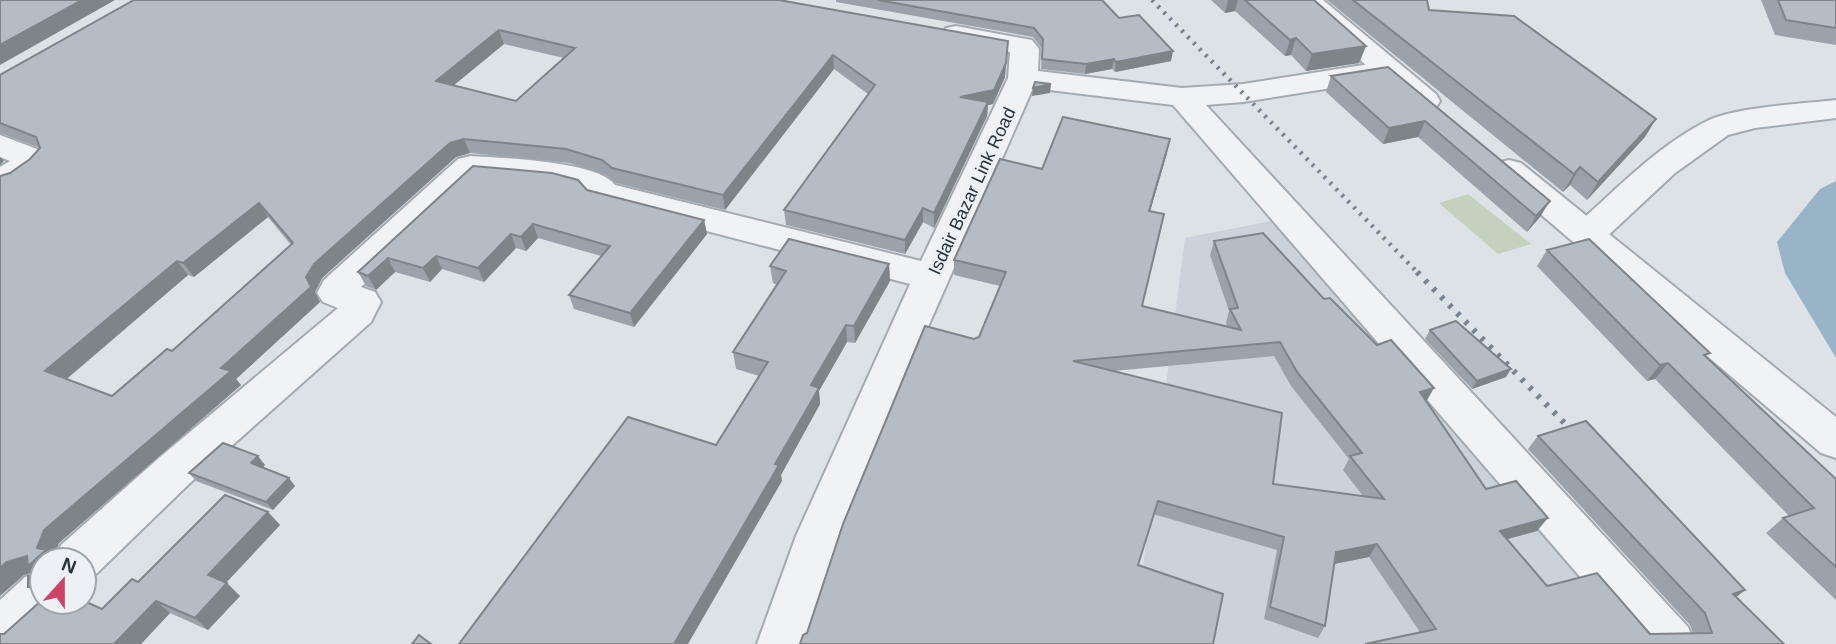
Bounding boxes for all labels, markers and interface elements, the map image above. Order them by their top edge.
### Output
street label: Isdair Bazar Link Road [924,104,1020,278]
north arrow [28,546,98,616]
text: N [59,553,79,578]

